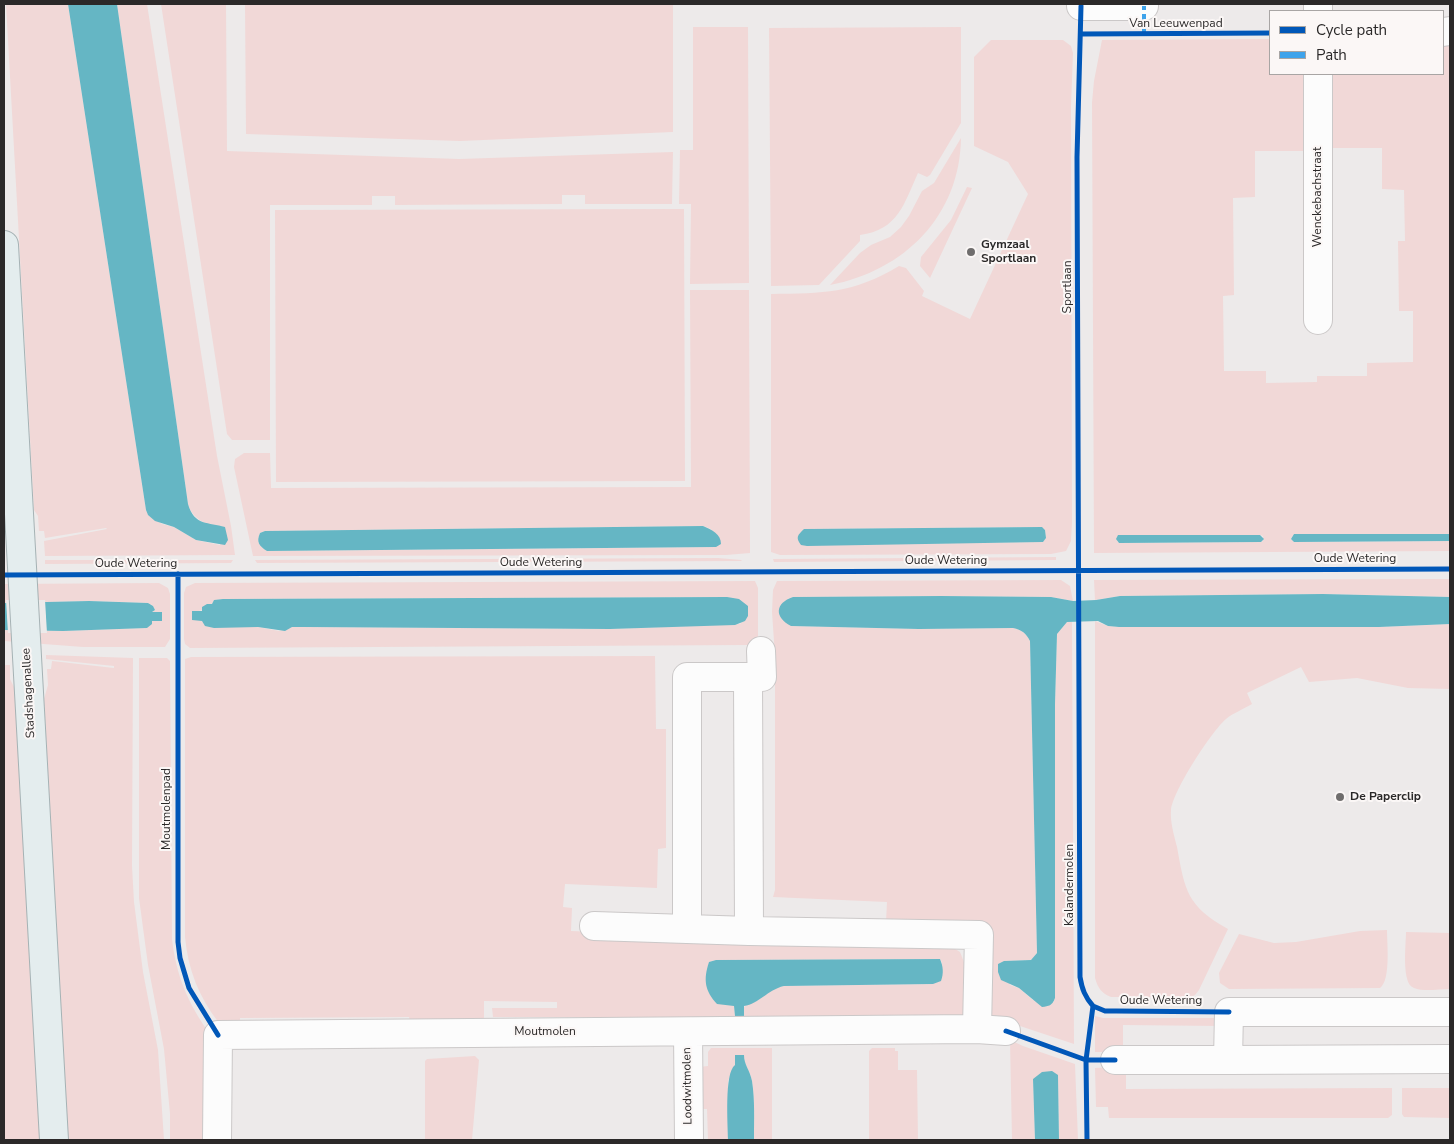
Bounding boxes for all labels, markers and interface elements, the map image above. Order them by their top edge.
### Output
legend [1269,10,1444,75]
street label: Van Leeuwenpad [1129,17,1223,31]
text: Cycle path [1316,20,1387,40]
text: Path [1316,45,1347,65]
street label: Wenckebachstraat [1311,147,1325,247]
place label: Gymzaal Sportlaan [981,238,1036,266]
marker: Gymzaal Sportlaan [965,246,977,258]
street label: Sportlaan [1061,261,1075,313]
street label: Oude Wetering [1314,552,1396,566]
street label: Oude Wetering [905,554,987,568]
street label: Oude Wetering [500,556,582,570]
street label: Oude Wetering [95,557,177,571]
street label: Stadshagenallee [19,648,39,738]
street label: Moutmolenpad [160,768,174,850]
place label: De Paperclip [1350,790,1421,804]
marker: De Paperclip [1334,791,1346,803]
street label: Kalandermolen [1063,844,1077,926]
street label: Oude Wetering [1120,994,1202,1008]
street label: Moutmolen [514,1025,576,1039]
street label: Loodwitmolen [680,1047,696,1125]

